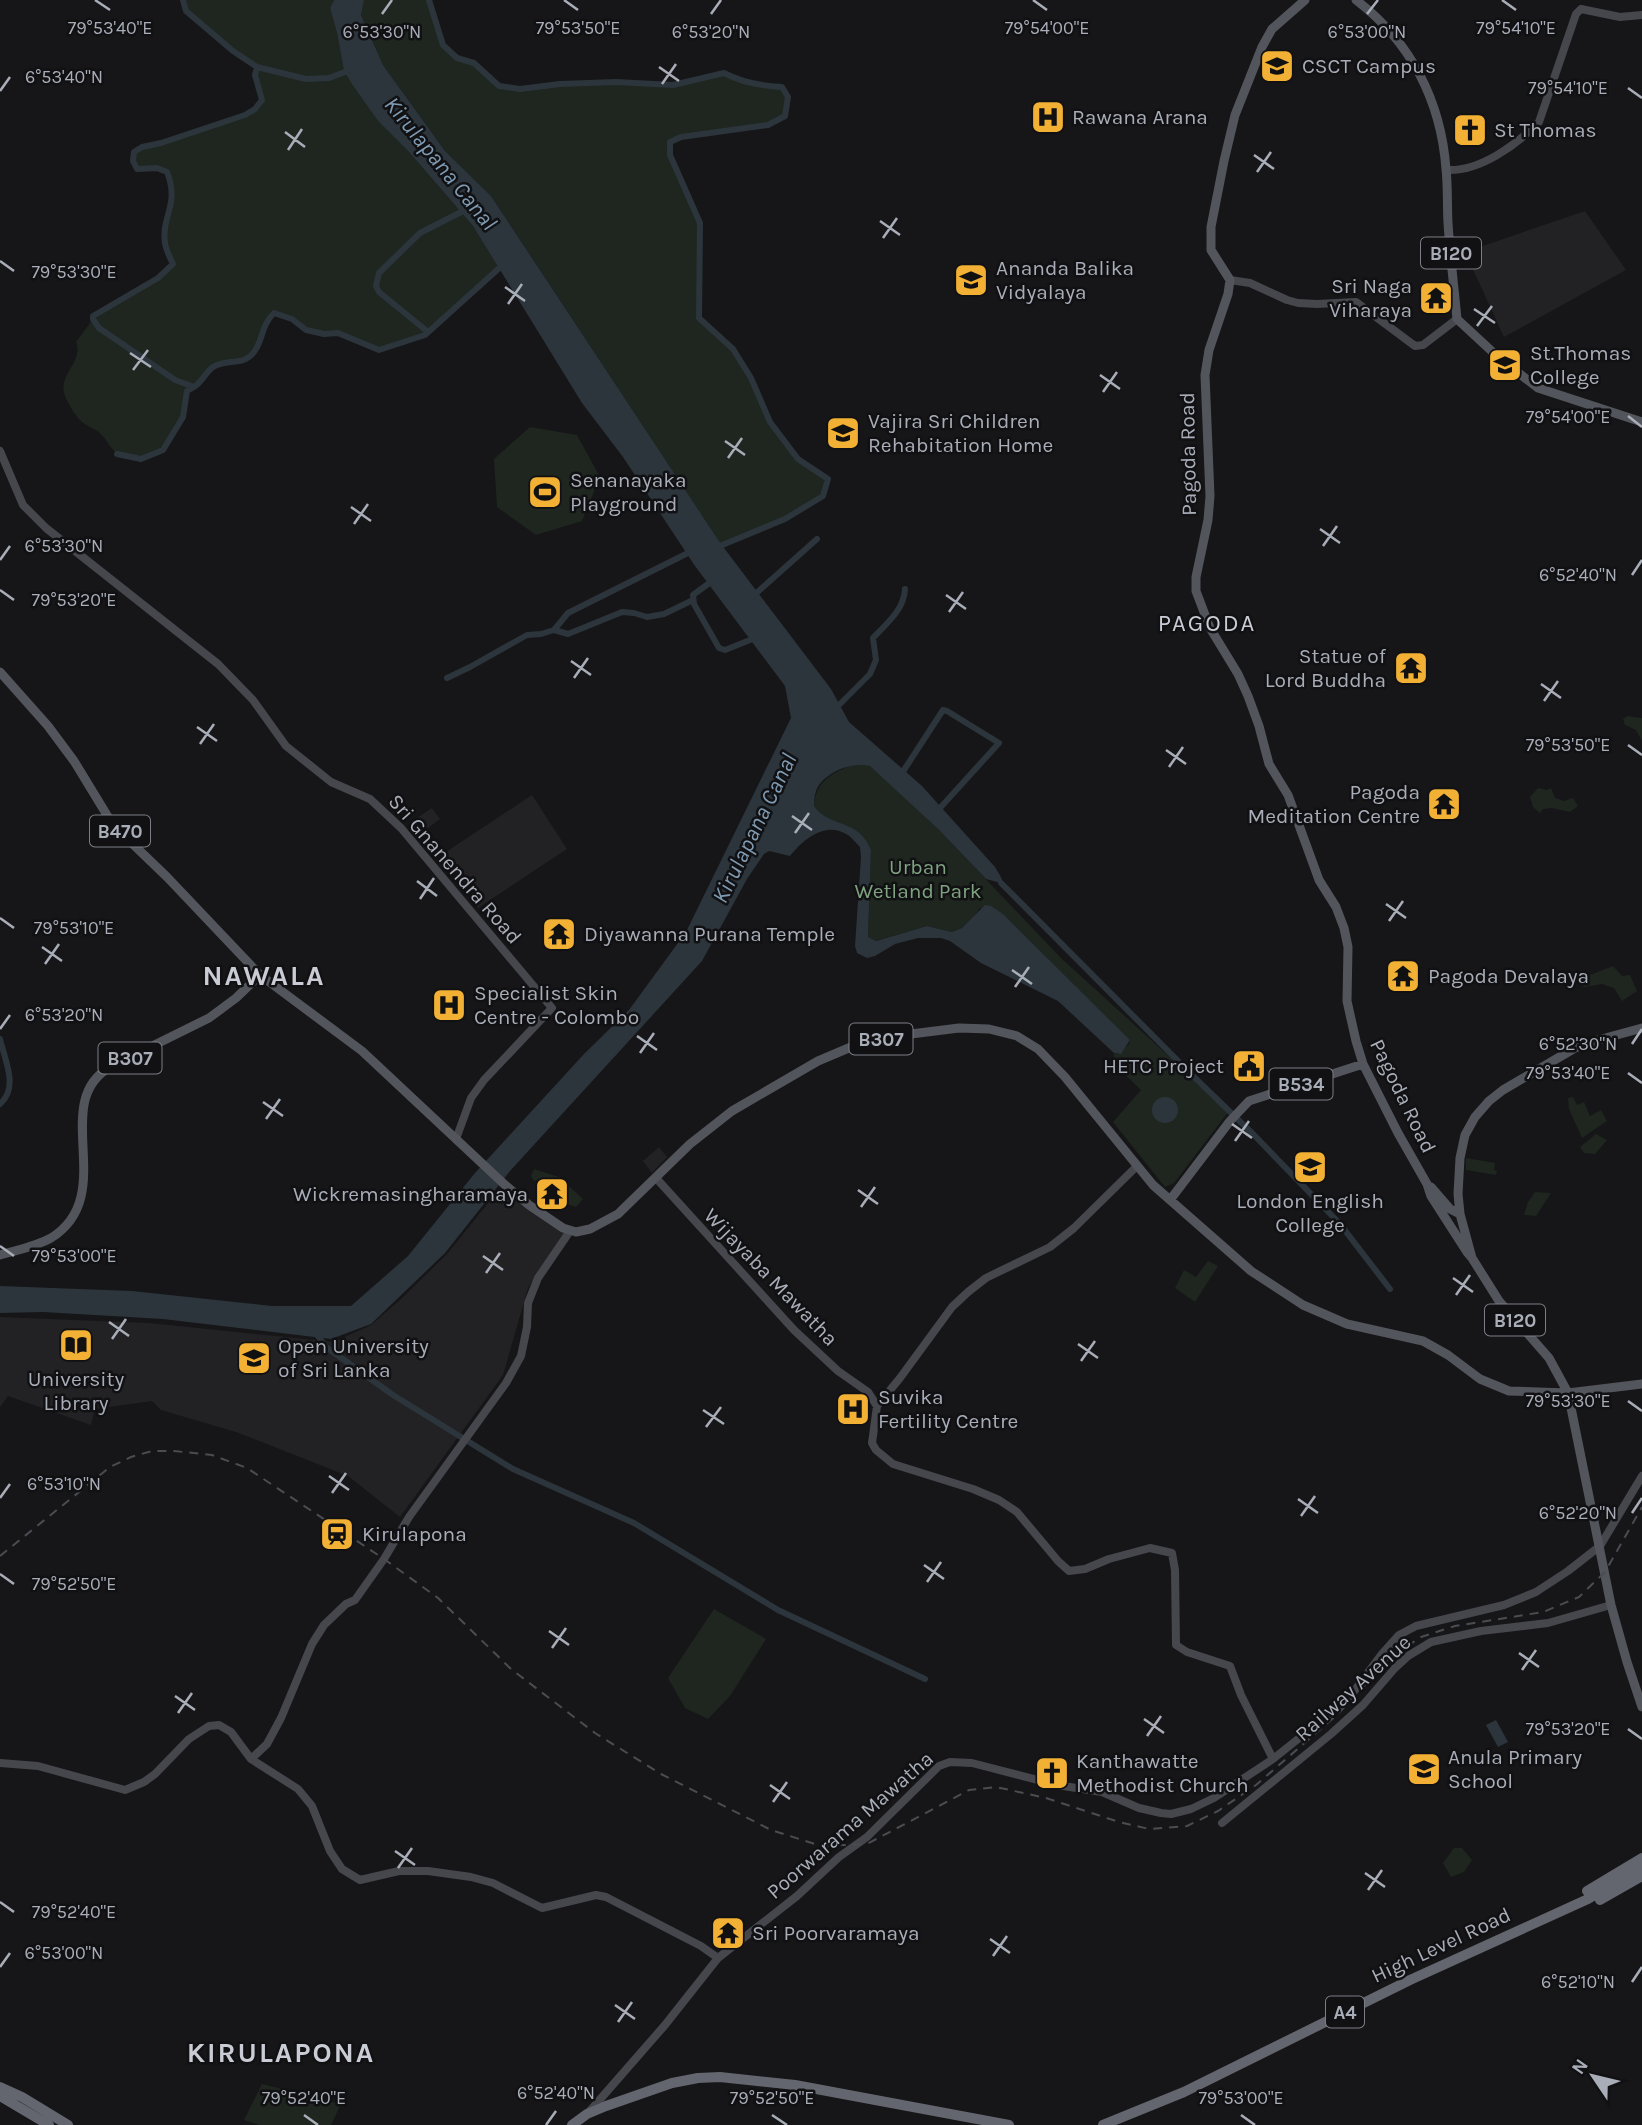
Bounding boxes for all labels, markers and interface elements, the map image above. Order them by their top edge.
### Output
text: 79°53'40"E [68,17,152,39]
text: 79°53'50"E [536,17,620,39]
text: 79°54'00"E [1005,17,1089,39]
text: 79°54'10"E [1476,17,1556,39]
text: 6°53'30"N [343,21,421,43]
text: 6°53'20"N [672,21,750,43]
text: 6°53'00"N [1328,21,1406,43]
school or university icon: CSCT Campus [1258,47,1296,85]
place label: CSCT Campus [1302,54,1436,78]
text: 6°53'40"N [25,66,103,88]
text: 79°54'10"E [1528,77,1608,99]
water label: Kirulapana Canal [379,91,503,236]
hospital icon: Rawana Arana [1029,98,1067,136]
place label: Rawana Arana [1072,105,1208,129]
church icon: St Thomas [1451,111,1489,149]
place label: St Thomas [1494,118,1596,142]
road number: B120 [1421,238,1481,268]
place label: Ananda Balika Vidyalaya [996,256,1134,304]
text: 79°53'30"E [31,261,117,283]
school or university icon: Ananda Balika Vidyalaya [952,261,990,299]
place label: Sri Naga Viharaya [1329,274,1412,322]
temple icon: Sri Naga Viharaya [1417,279,1455,317]
place label: St.Thomas College [1530,341,1631,389]
school or university icon: St.Thomas College [1486,346,1524,384]
street label: Pagoda Road [1175,392,1201,516]
text: 79°54'00"E [1526,406,1610,428]
place label: Vajira Sri Children Rehabitation Home [868,409,1053,457]
school or university icon: Vajira Sri Children Rehabitation Home [824,414,862,452]
place label: Senanayaka Playground [570,468,687,516]
sports icon: Senanayaka Playground [526,473,564,511]
text: 6°53'30"N [25,535,103,557]
text: 6°52'40"N [1539,564,1617,586]
text: 79°53'20"E [32,589,116,611]
district label: PAGODA [1158,609,1256,637]
place label: Statue of Lord Buddha [1265,644,1387,692]
temple icon: Statue of Lord Buddha [1392,649,1430,687]
text: 79°53'50"E [1526,734,1610,756]
water label: Kirulapana Canal [706,749,803,908]
place label: Pagoda Meditation Centre [1247,780,1420,828]
temple icon: Pagoda Meditation Centre [1425,785,1463,823]
street label: Sri Gnanendra Road [384,789,526,949]
road number: B470 [90,816,150,846]
park label: Urban Wetland Park [855,855,982,903]
temple icon: Diyawanna Purana Temple [540,915,578,953]
text: 79°53'10"E [34,917,114,939]
place label: Diyawanna Purana Temple [584,922,835,946]
temple icon: Pagoda Devalaya [1384,957,1422,995]
district label: NAWALA [203,959,325,992]
place label: Pagoda Devalaya [1428,964,1589,988]
place label: Specialist Skin Centre - Colombo [474,981,639,1029]
hospital icon: Specialist Skin Centre - Colombo [430,986,468,1024]
text: 6°53'20"N [25,1004,103,1026]
road number: B307 [850,1023,912,1054]
text: 6°52'30"N [1539,1033,1617,1055]
street label: Pagoda Road [1365,1035,1441,1157]
road number: B307 [99,1042,162,1074]
public building icon: HETC Project [1230,1047,1268,1085]
place label: HETC Project [1103,1054,1224,1078]
text: 79°53'40"E [1526,1062,1610,1084]
road number: B534 [1270,1068,1332,1100]
school or university icon: London English College [1291,1148,1329,1186]
temple icon: Wickremasingharamaya [533,1175,571,1213]
place label: Wickremasingharamaya [293,1182,528,1206]
place label: London English College [1236,1189,1384,1237]
street label: Wijayaba Mawatha [699,1203,843,1351]
text: 79°53'00"E [31,1245,117,1267]
road number: B120 [1485,1304,1545,1336]
library icon: University Library [57,1326,95,1364]
place label: Open University of Sri Lanka [278,1334,429,1382]
school or university icon: Open University of Sri Lanka [235,1339,273,1377]
place label: University Library [28,1367,124,1415]
place label: Suvika Fertility Centre [878,1385,1018,1433]
hospital icon: Suvika Fertility Centre [834,1390,872,1428]
text: 79°53'30"E [1525,1390,1611,1412]
text: 6°53'10"N [27,1473,101,1495]
text: 6°52'20"N [1539,1502,1617,1524]
station icon: Kirulapona [318,1515,356,1553]
place label: Kirulapona [362,1522,467,1546]
text: 79°52'50"E [32,1573,116,1595]
street label: Railway Avenue [1290,1630,1416,1746]
text: 79°53'20"E [1526,1718,1610,1740]
place label: Anula Primary School [1448,1745,1582,1793]
street label: Poorwarama Mawatha [762,1746,938,1904]
place label: Kanthawatte Methodist Church [1076,1749,1249,1797]
school or university icon: Anula Primary School [1405,1750,1443,1788]
church icon: Kanthawatte Methodist Church [1033,1754,1071,1792]
text: 79°52'40"E [32,1901,116,1923]
street label: High Level Road [1368,1902,1514,1988]
temple icon: Sri Poorvaramaya [709,1914,747,1952]
place label: Sri Poorvaramaya [752,1921,920,1945]
text: 6°53'00"N [25,1942,103,1964]
text: 6°52'10"N [1541,1971,1615,1993]
road number: A4 [1326,1996,1364,2028]
district label: KIRULAPONA [187,2036,375,2069]
north arrow [1558,2041,1628,2111]
text: N [1567,2055,1593,2079]
text: 6°52'40"N [517,2082,595,2104]
text: 79°52'40"E [262,2087,346,2109]
text: 79°52'50"E [730,2087,814,2109]
text: 79°53'00"E [1198,2087,1284,2109]

